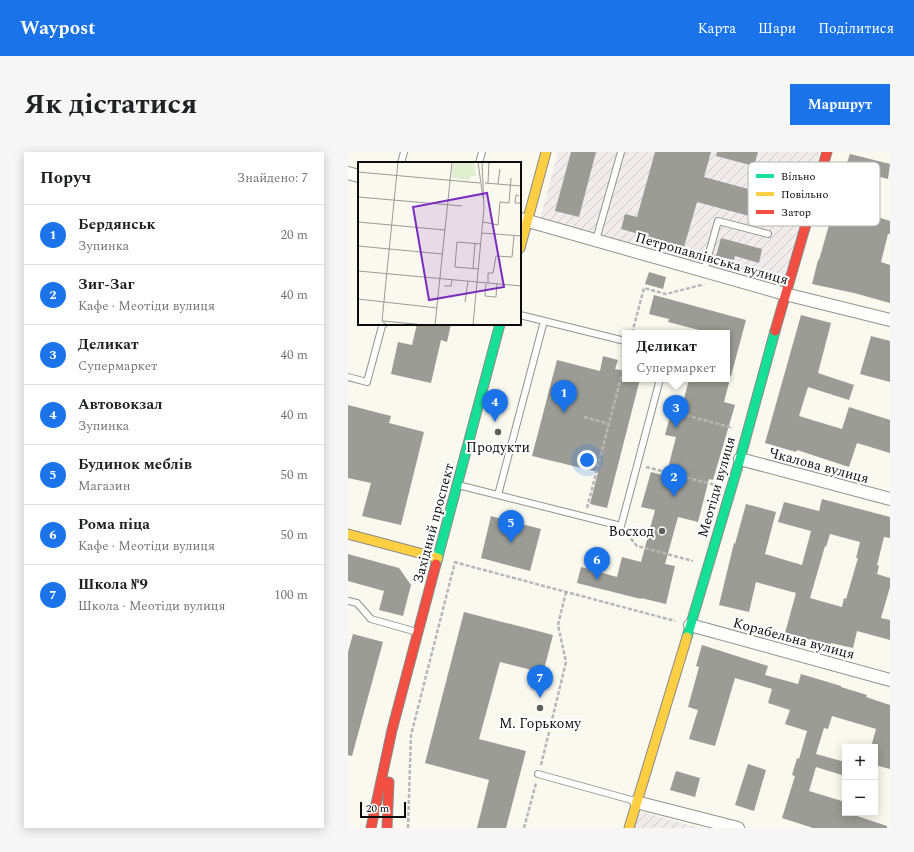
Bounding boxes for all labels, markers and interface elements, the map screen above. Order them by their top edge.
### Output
text: Waypost [20,14,96,43]
text: Карта [698,18,736,39]
text: Шари [758,18,796,39]
text: Поділитися [818,18,894,39]
text: Як дістатися [24,83,197,126]
button: Маршрут [790,84,890,125]
inset map [358,162,521,325]
legend [748,162,880,226]
text: Поруч [40,165,91,191]
text: Знайдено: 7 [237,168,308,188]
text: Вільно [781,168,816,185]
text: Повільно [781,186,828,203]
text: Затор [781,204,811,221]
text: Бердянськ [78,213,156,236]
text: 1 [49,225,57,245]
text: 20 m [281,225,308,245]
street label: Петропавлівська вулиця [633,227,791,290]
text: Зупинка [78,236,129,256]
text: Зиг-Заг [78,273,134,296]
text: 2 [49,285,57,305]
text: 40 m [281,285,308,305]
text: Кафе · Меотіди вулиця [78,296,215,316]
popup [622,330,730,382]
text: Деликат [78,333,138,356]
text: Деликат [636,335,697,358]
text: 3 [49,345,57,365]
text: 40 m [281,345,308,365]
text: Супермаркет [78,356,158,376]
text: Супермаркет [636,358,716,378]
pin: 1 [551,380,577,413]
pin: 4 [482,389,508,422]
text: Автовокзал [78,393,162,416]
pin: 3 [663,395,689,428]
text: 4 [49,405,57,425]
text: 40 m [281,405,308,425]
text: Зупинка [78,416,129,436]
marker: Продукти [493,427,503,437]
street label: Меотіди вулиця [692,434,741,540]
place label: Продукти [466,437,530,458]
street label: Чкалова вулиця [766,442,871,489]
your location [577,450,597,470]
text: Будинок меблів [78,453,192,476]
street label: Західний проспект [407,461,460,585]
pin: 2 [661,464,687,497]
text: 5 [49,465,57,485]
text: 50 m [281,465,308,485]
text: Магазин [78,476,130,496]
pin: 5 [498,510,524,543]
text: Рома піца [78,513,150,536]
place label: Восход [609,521,654,542]
text: 6 [49,525,57,545]
text: 50 m [281,525,308,545]
marker: Восход [657,526,667,536]
text: Кафе · Меотіди вулиця [78,536,215,556]
pin: 6 [584,547,610,580]
text: Школа №9 [78,573,148,596]
text: 7 [49,585,57,605]
text: 100 m [274,585,308,605]
text: Школа · Меотіди вулиця [78,596,225,616]
street label: Корабельна вулиця [731,612,857,665]
pin: 7 [527,665,553,698]
marker: М. Горькому [535,703,545,713]
place label: М. Горькому [499,713,582,734]
map controls [842,744,878,816]
button: + [842,744,878,780]
button: − [842,780,878,816]
scale bar [360,800,406,819]
text: 20 m [366,800,389,817]

